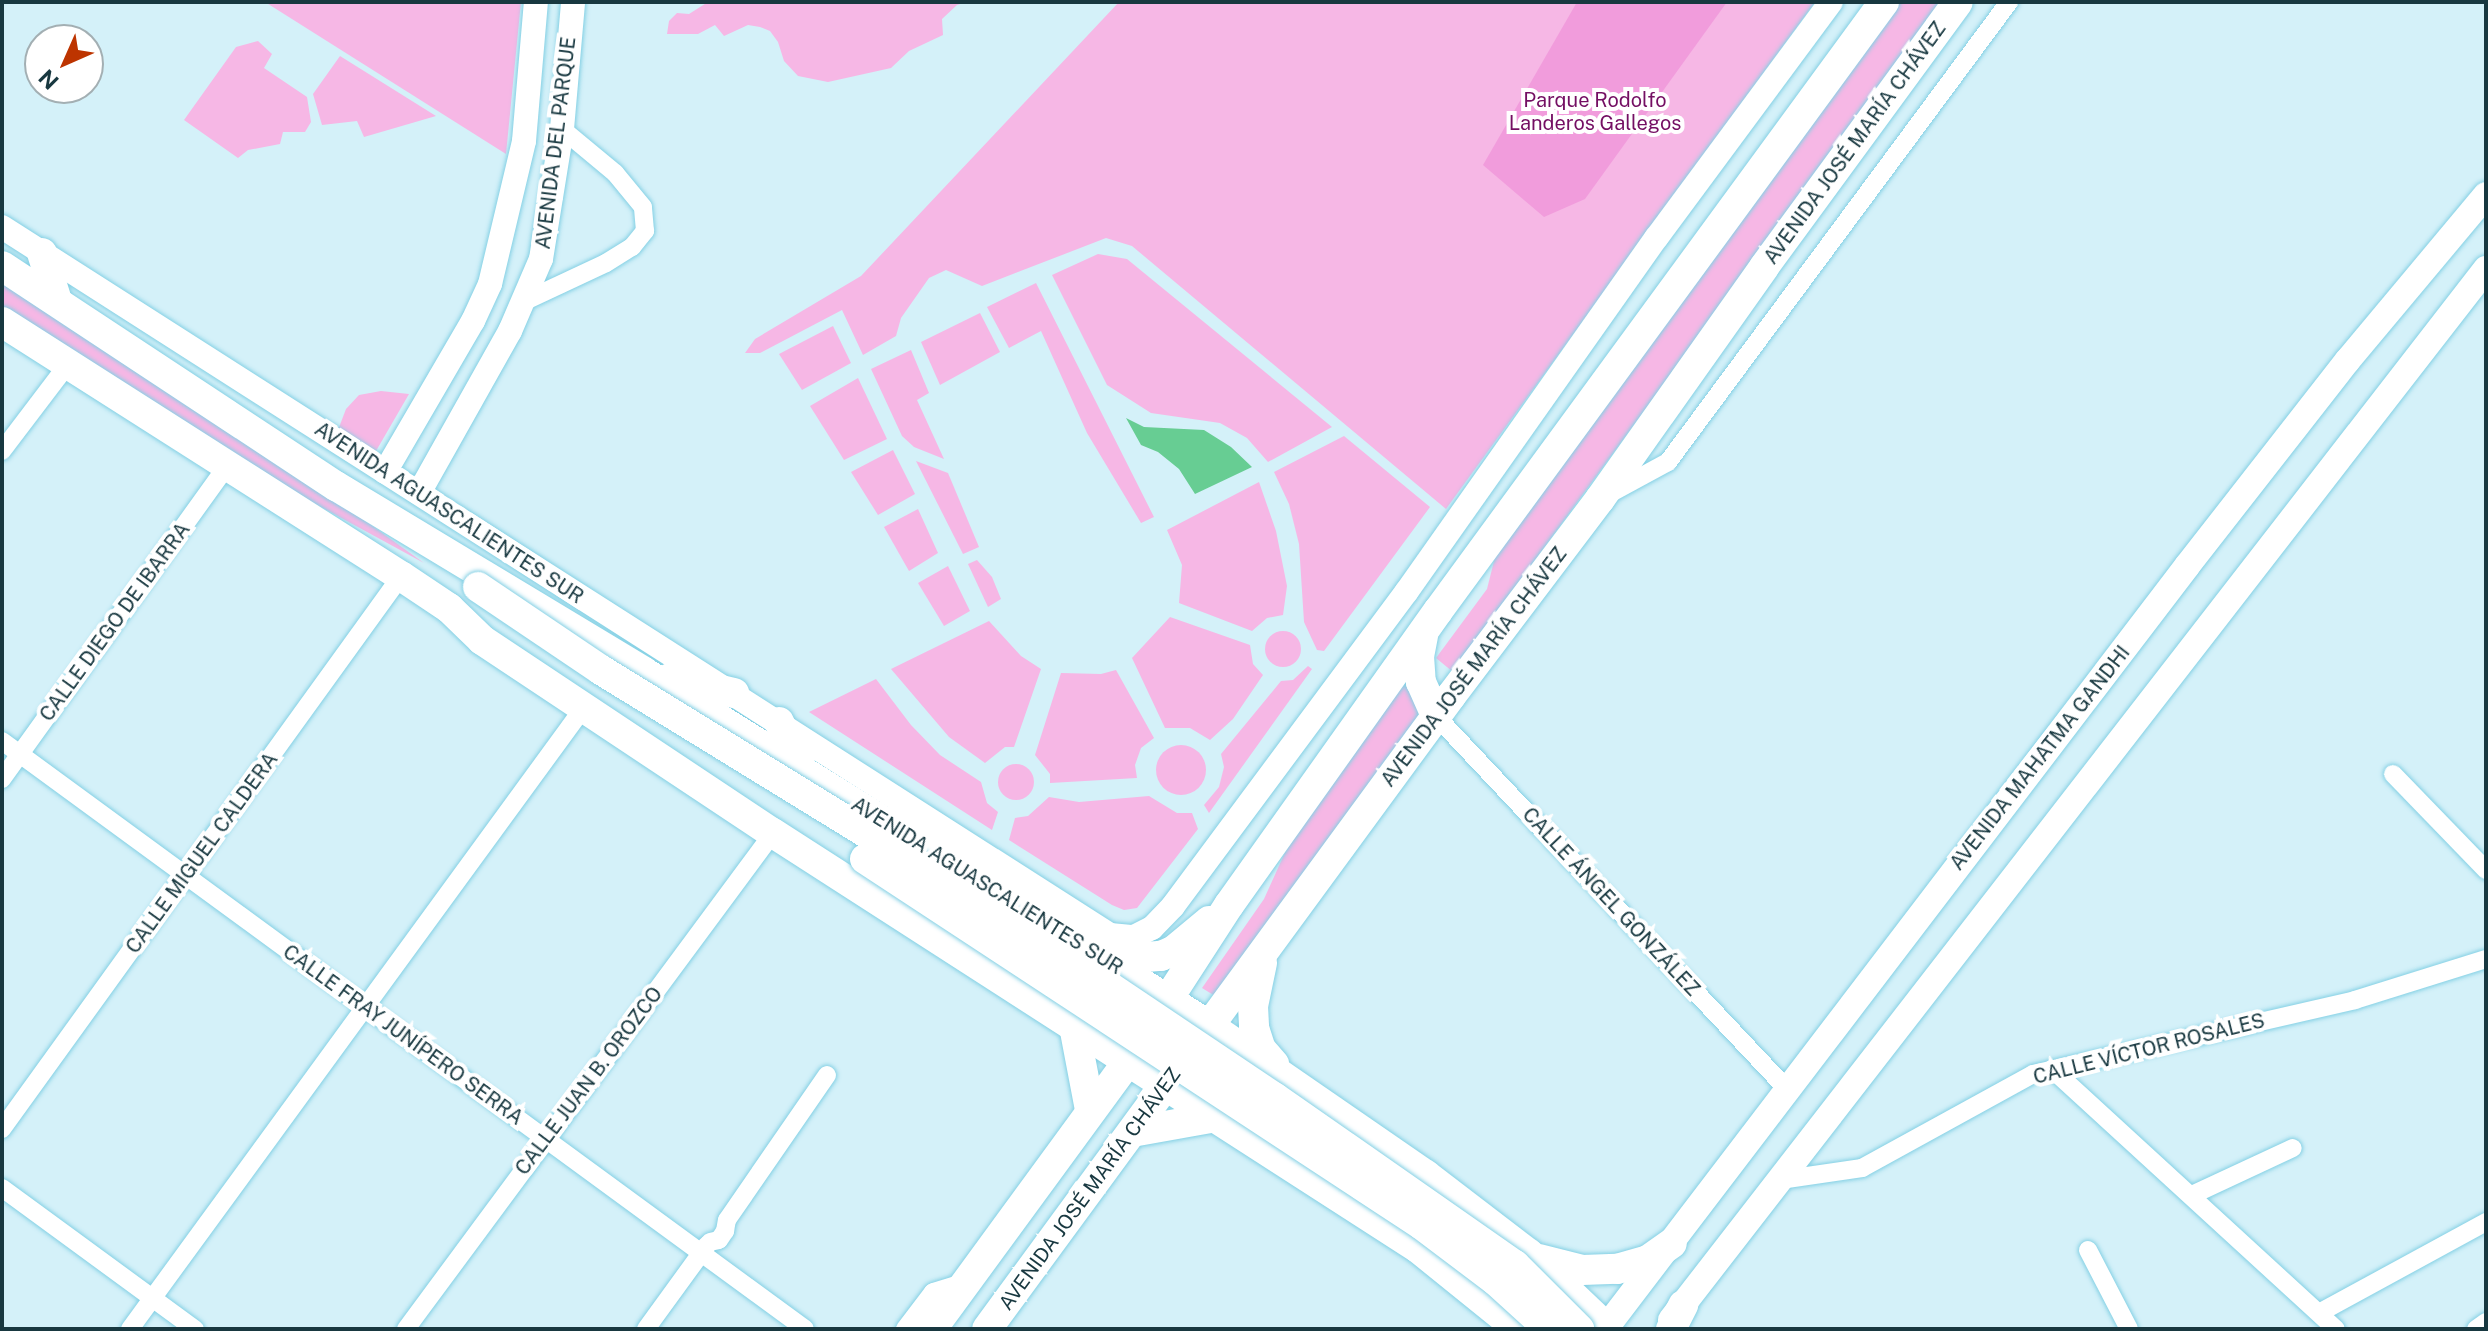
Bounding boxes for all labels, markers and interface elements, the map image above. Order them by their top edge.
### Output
street label: AVENIDA JOSÉ MARÍA CHÁVEZ [1759,17,1951,269]
north arrow [24,24,104,104]
street label: AVENIDA DEL PARQUE [531,35,581,251]
text: N [33,64,64,95]
park label: Parque Rodolfo Landeros Gallegos [1509,89,1681,136]
street label: AVENIDA AGUASCALIENTES SUR [310,417,588,609]
street label: CALLE DIEGO DE IBARRA [35,518,195,726]
street label: AVENIDA JOSÉ MARÍA CHÁVEZ [1376,542,1572,792]
street label: AVENIDA MAHATMA GANDHI [1945,641,2135,875]
street label: CALLE MIGUEL CALDERA [121,748,283,958]
street label: AVENIDA AGUASCALIENTES SUR [847,792,1127,980]
street label: CALLE ÁNGEL GONZÁLEZ [1517,803,1705,1001]
street label: CALLE FRAY JUNÍPERO SERRA [278,940,528,1130]
street label: CALLE JUAN B. OROZCO [510,982,668,1180]
street label: CALLE VÍCTOR ROSALES [2031,1009,2267,1089]
street label: AVENIDA JOSÉ MARÍA CHÁVEZ [994,1063,1186,1315]

